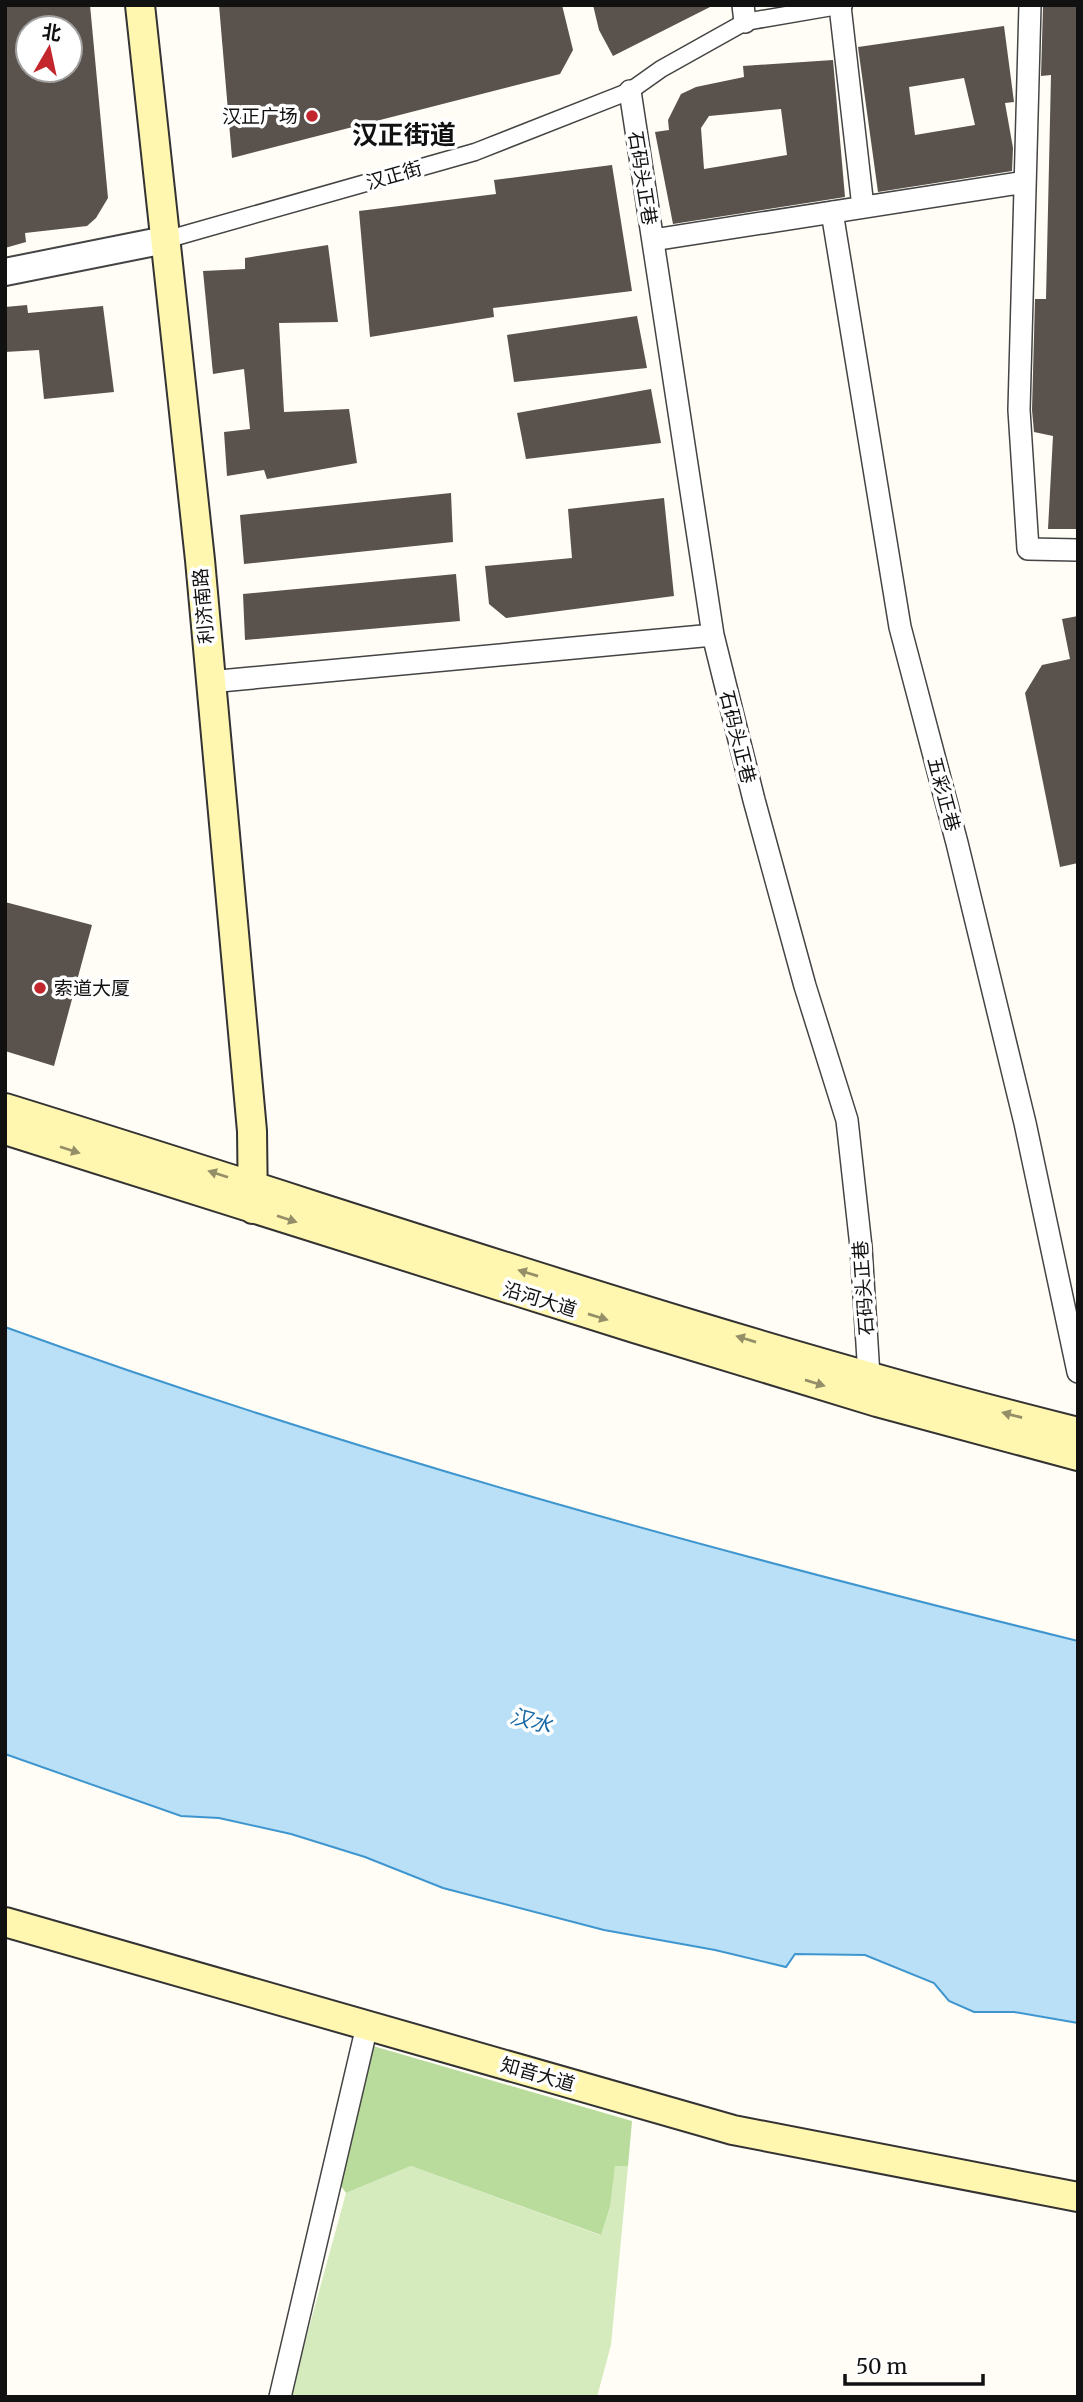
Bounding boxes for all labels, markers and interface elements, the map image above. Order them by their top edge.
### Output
north arrow [14,14,84,84]
text: 北 [40,19,63,46]
place label: 汉正广场 [222,104,298,128]
marker: 汉正广场 [304,108,320,124]
district label: 汉正街道 [352,118,456,151]
street label: 石码头正巷 [624,129,662,227]
street label: 汉正街 [363,156,425,194]
street label: 利济南路 [188,567,218,645]
street label: 石码头正巷 [715,688,761,786]
street label: 五彩正巷 [923,754,965,834]
place label: 索道大厦 [54,976,130,1000]
marker: 索道大厦 [32,980,48,996]
one-way arrow [60,1146,81,1156]
one-way arrow [207,1168,228,1179]
one-way arrow [277,1215,298,1225]
street label: 石码头正巷 [848,1240,878,1336]
one-way arrow [517,1268,538,1278]
street label: 沿河大道 [500,1276,580,1322]
one-way arrow [587,1312,608,1323]
one-way arrow [735,1334,756,1344]
one-way arrow [805,1379,826,1389]
one-way arrow [1000,1409,1022,1420]
water label: 汉水 [507,1702,556,1739]
street label: 知音大道 [498,2052,578,2096]
scale bar [845,2342,983,2386]
text: 50 m [856,2353,907,2380]

